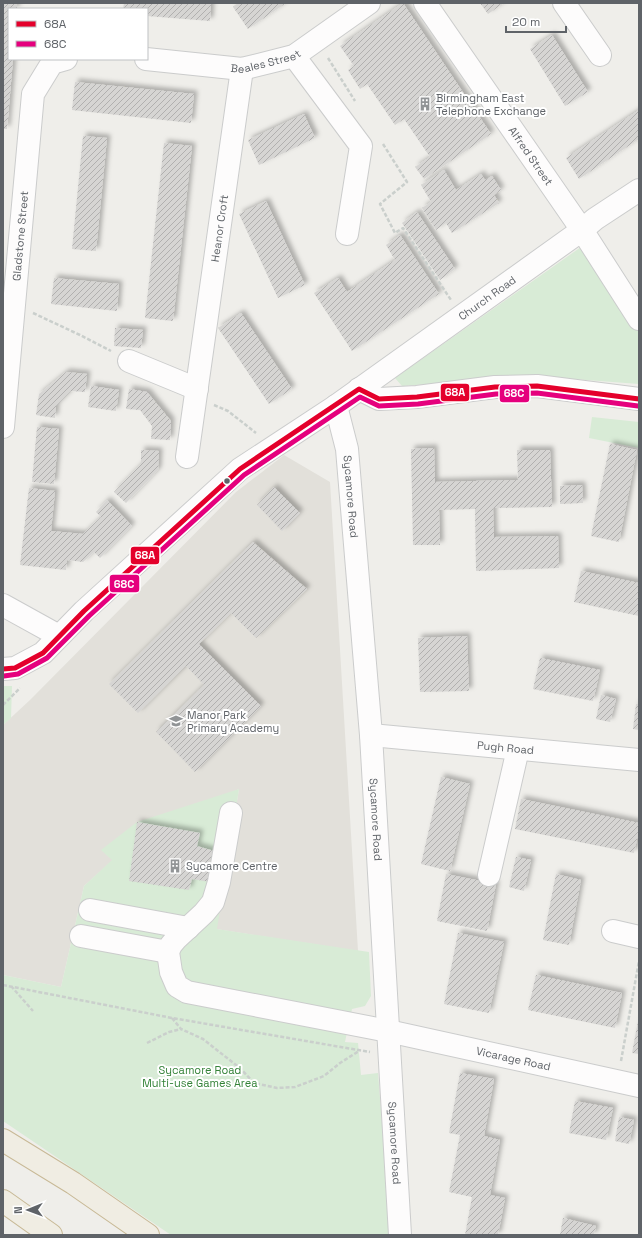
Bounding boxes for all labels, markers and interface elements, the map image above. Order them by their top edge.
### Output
legend [8,8,148,60]
scale bar [506,8,566,34]
text: 20 m [512,14,540,30]
text: 68A [44,16,67,32]
text: 68C [44,36,67,52]
street label: Beales Street [230,46,304,76]
place label: Birmingham East Telephone Exchange [436,91,546,118]
building icon: Birmingham East Telephone Exchange [417,96,433,112]
street label: Alfred Street [506,124,556,188]
street label: Gladstone Street [9,190,31,281]
street label: Heanor Croft [208,194,231,263]
street label: Church Road [455,273,519,323]
line badge: 68A [440,383,470,402]
line badge: 68C [499,384,530,403]
text: 68A [445,385,465,399]
text: 68C [504,386,524,400]
street label: Sycamore Road [341,455,361,538]
unlabelled marker [222,476,232,486]
line badge: 68A [130,546,160,565]
text: 68A [135,548,155,562]
line badge: 68C [109,574,140,593]
text: 68C [114,577,134,591]
place label: Manor Park Primary Academy [187,708,279,735]
school or university icon: Manor Park Primary Academy [168,713,184,729]
street label: Pugh Road [476,738,534,757]
street label: Sycamore Road [367,778,385,861]
building icon: Sycamore Centre [167,858,183,874]
place label: Sycamore Centre [186,859,278,873]
street label: Vicarage Road [475,1044,552,1073]
park label: Sycamore Road Multi-use Games Area [142,1063,258,1090]
street label: Sycamore Road [385,1101,404,1185]
north arrow [8,1190,48,1230]
text: N [11,1206,25,1214]

